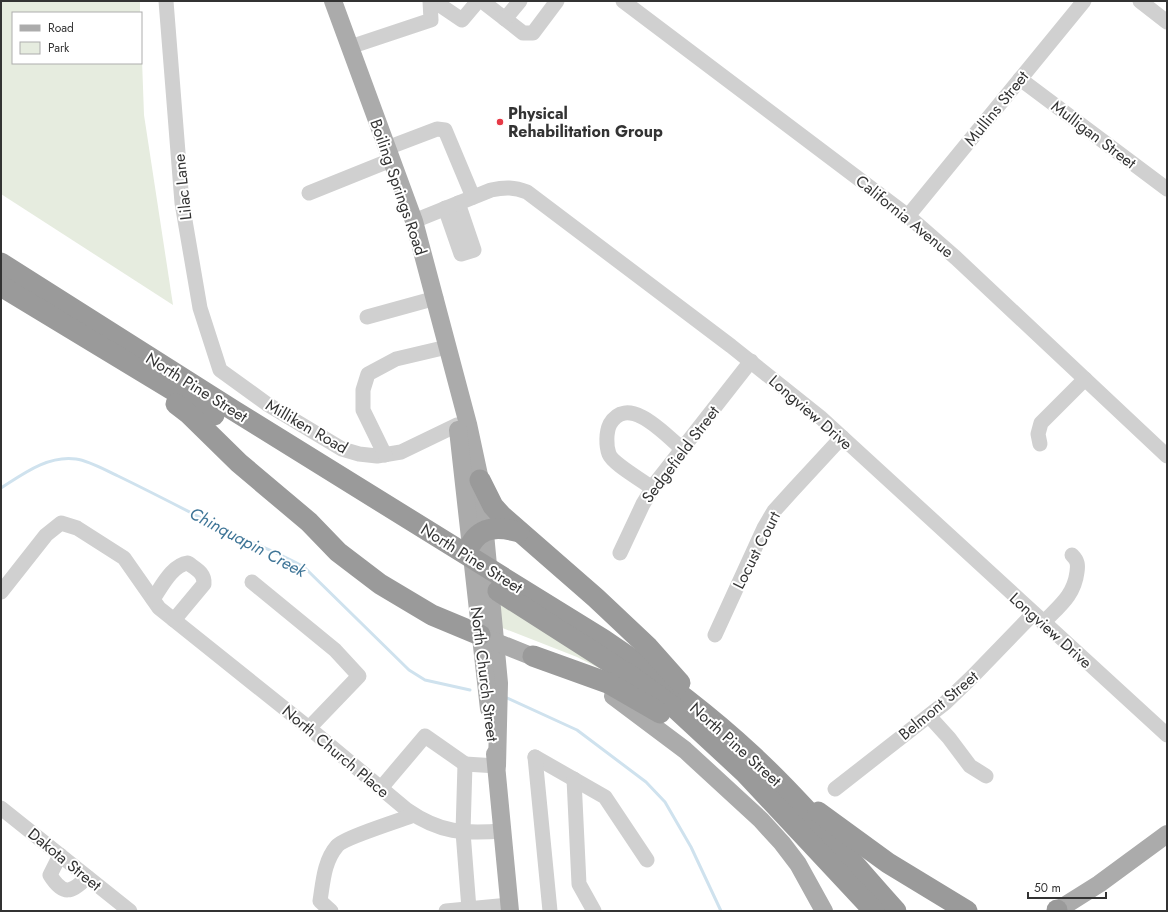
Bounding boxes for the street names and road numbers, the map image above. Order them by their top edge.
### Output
street label: Mullins Street [959,66,1034,151]
street label: Mulligan Street [1046,95,1141,174]
street label: Boiling Springs Road [364,116,433,258]
street label: Lilac Lane [168,153,197,221]
street label: California Avenue [851,170,959,263]
street label: North Pine Street [141,347,252,428]
street label: Longview Drive [764,370,857,455]
street label: Milliken Road [261,394,352,459]
street label: Sedgefield Street [636,401,725,508]
street label: Locust Court [727,507,786,593]
street label: North Pine Street [416,518,527,599]
street label: Longview Drive [1004,587,1097,674]
street label: North Church Street [465,605,504,743]
street label: Belmont Street [894,665,983,745]
street label: North Pine Street [685,697,787,792]
street label: North Church Place [277,700,394,803]
street label: Dakota Street [23,823,106,896]

